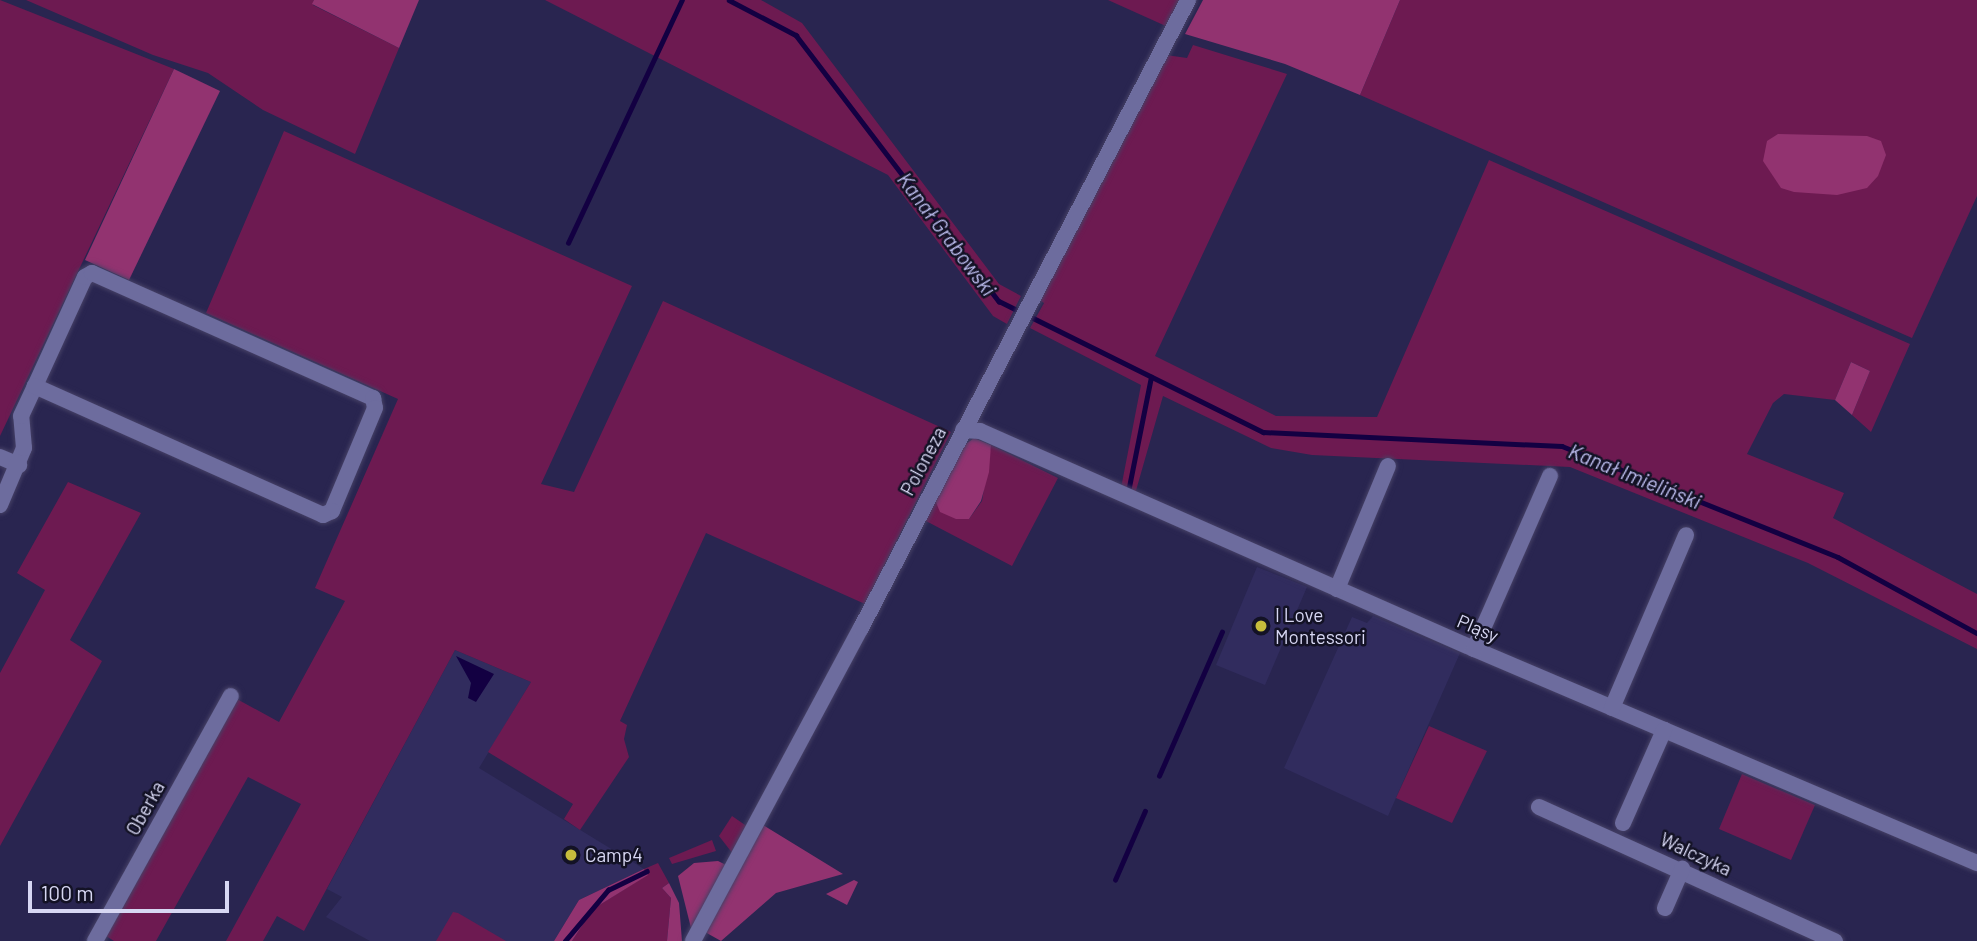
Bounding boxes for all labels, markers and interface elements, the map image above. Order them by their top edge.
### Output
water label: Kanał Grabowski [892,167,1002,301]
street label: Poloneza [895,423,951,499]
water label: Kanał Imieliński [1565,438,1705,514]
place label: I Love Montessori [1275,604,1366,648]
street label: Pląsy [1454,609,1502,647]
marker: I Love Montessori [1253,618,1269,634]
street label: Oberka [121,777,169,839]
street label: Walczyka [1657,828,1735,880]
place label: Camp4 [585,844,643,866]
marker: Camp4 [563,847,579,863]
scale bar [32,867,233,911]
text: 100 m [41,880,94,905]

